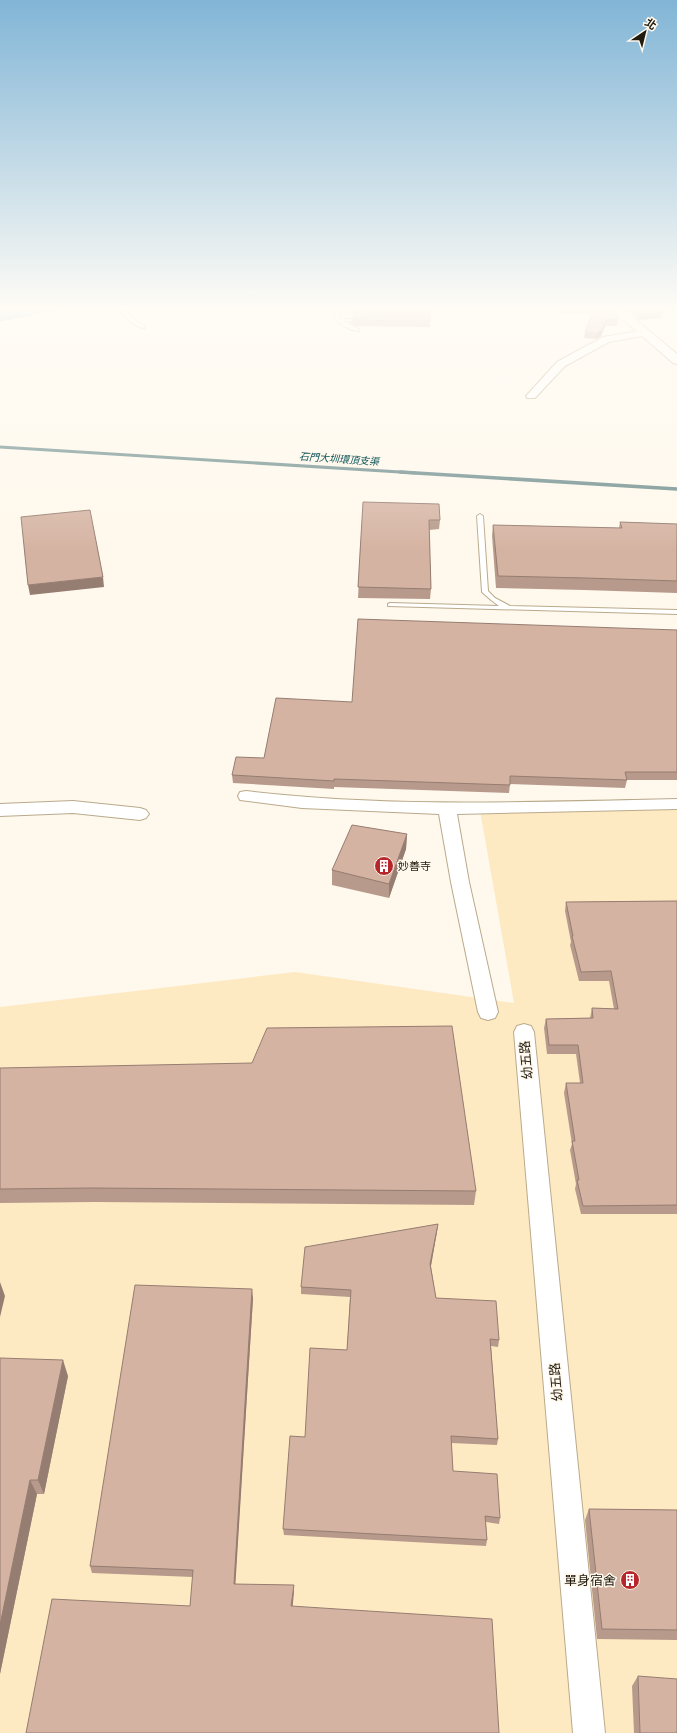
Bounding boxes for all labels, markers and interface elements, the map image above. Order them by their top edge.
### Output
north arrow [625,12,665,52]
text: 北 [643,16,659,32]
water label: 石門大圳環頂支渠 [299,451,381,467]
building icon: 妙善寺 [373,855,395,877]
place label: 妙善寺 [398,860,431,872]
street label: 幼五路 [517,1040,535,1080]
street label: 幼五路 [547,1362,565,1402]
building icon: 單身宿舍 [619,1569,641,1591]
place label: 單身宿舍 [564,1573,616,1588]

